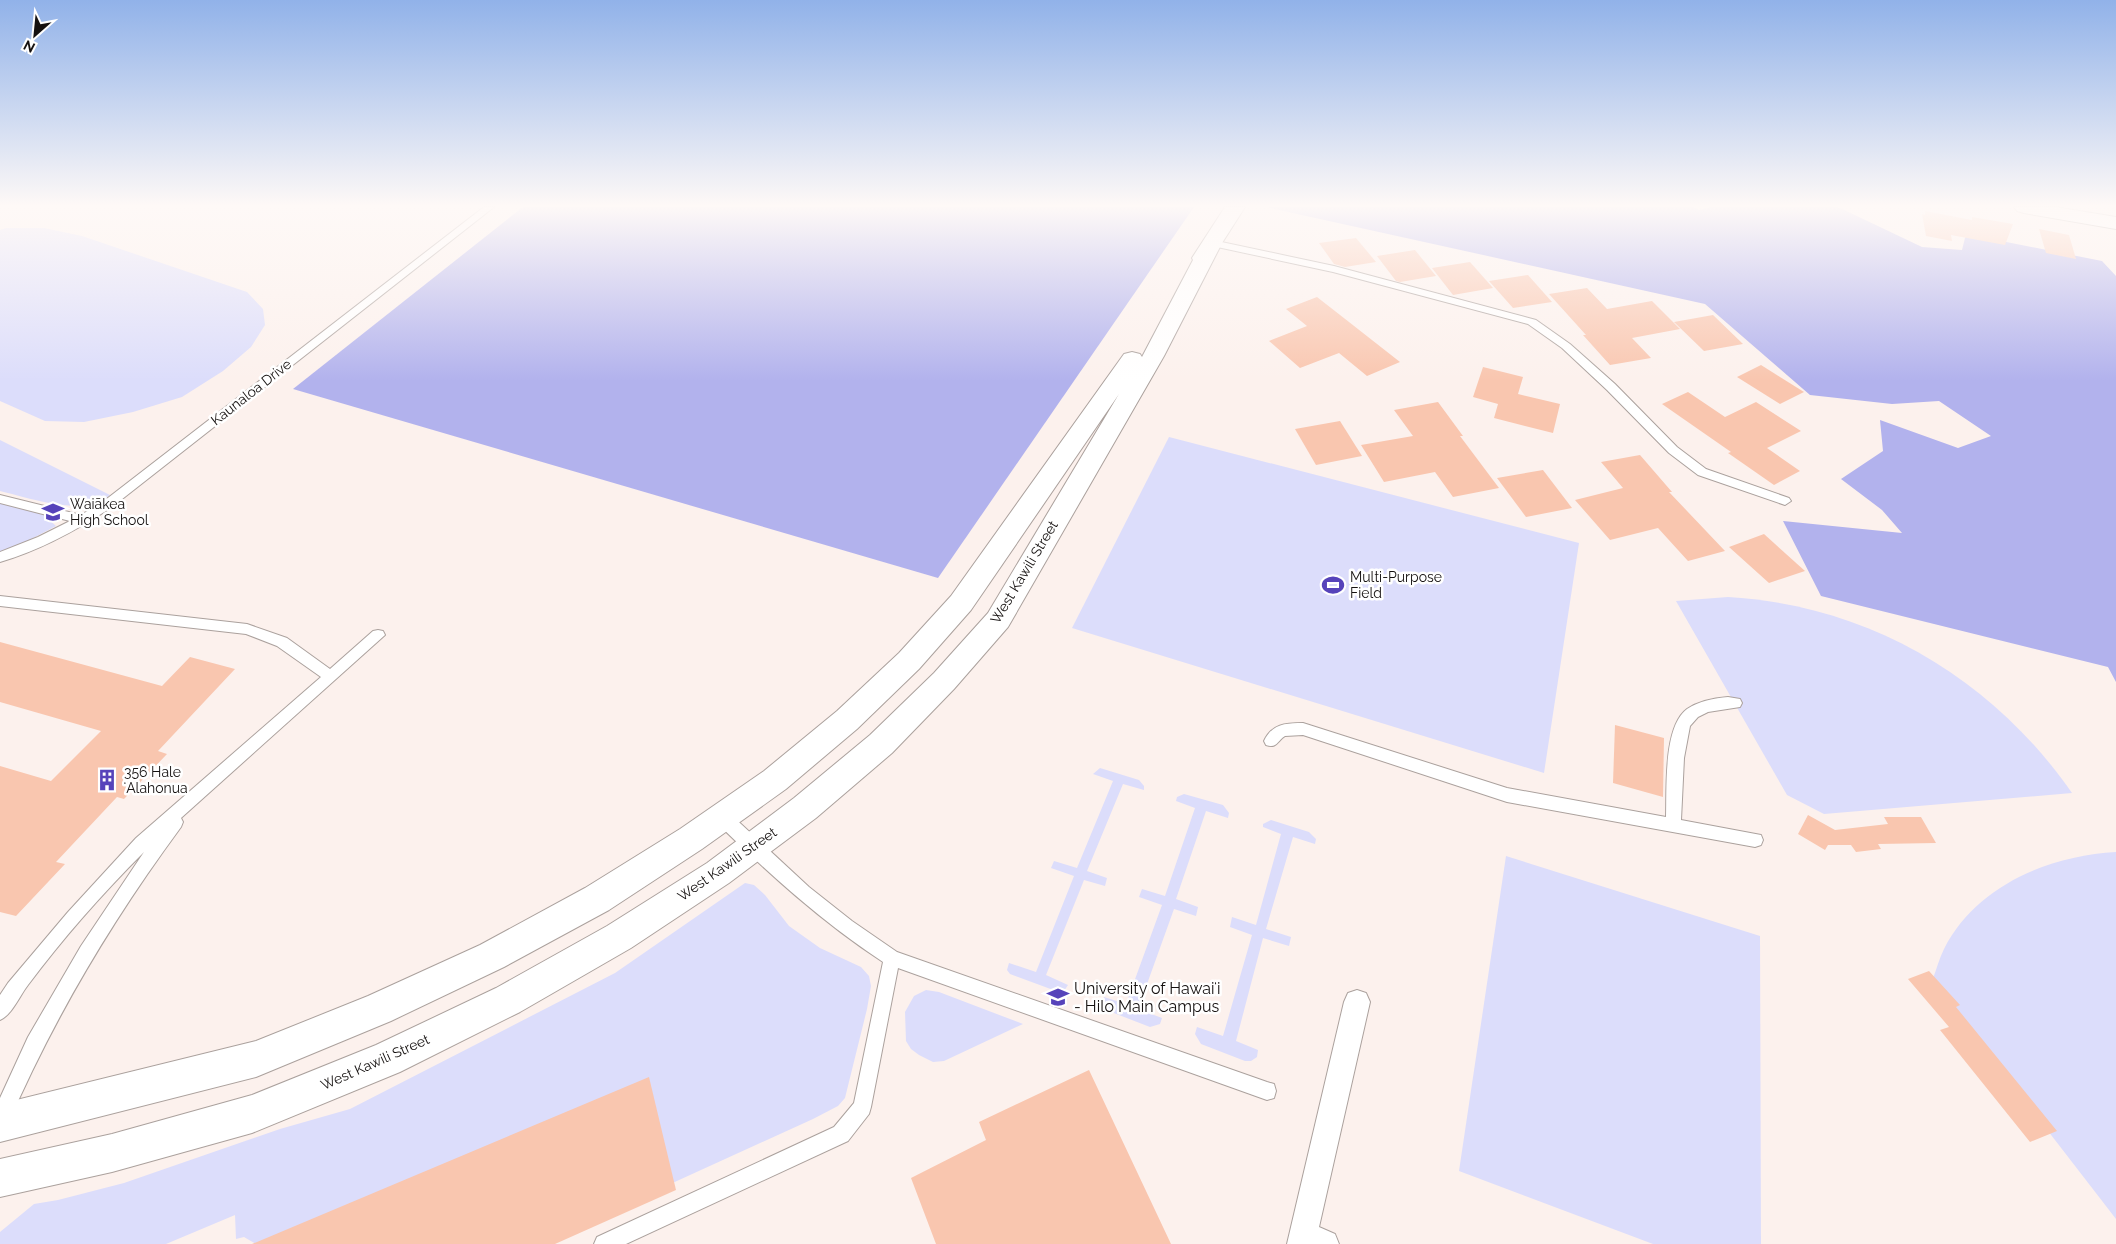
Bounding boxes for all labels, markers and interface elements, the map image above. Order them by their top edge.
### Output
north arrow [10,10,60,60]
text: N [21,37,37,56]
street label: Kaunaloa Drive [208,356,294,428]
place label: Waiākea High School [70,496,149,528]
school or university icon: Waiākea High School [40,499,66,525]
street label: West Kawili Street [987,517,1061,626]
place label: Multi-Purpose Field [1350,569,1442,601]
sports icon: Multi-Purpose Field [1320,572,1346,598]
place label: 356 Hale ʻAlahonua [124,764,188,796]
building icon: 356 Hale ʻAlahonua [94,767,120,793]
street label: West Kawili Street [674,824,780,904]
place label: University of Hawaiʻi - Hilo Main Campus [1074,979,1221,1016]
school or university icon: University of Hawaiʻi - Hilo Main Campus [1045,984,1071,1010]
street label: West Kawili Street [318,1031,432,1093]

